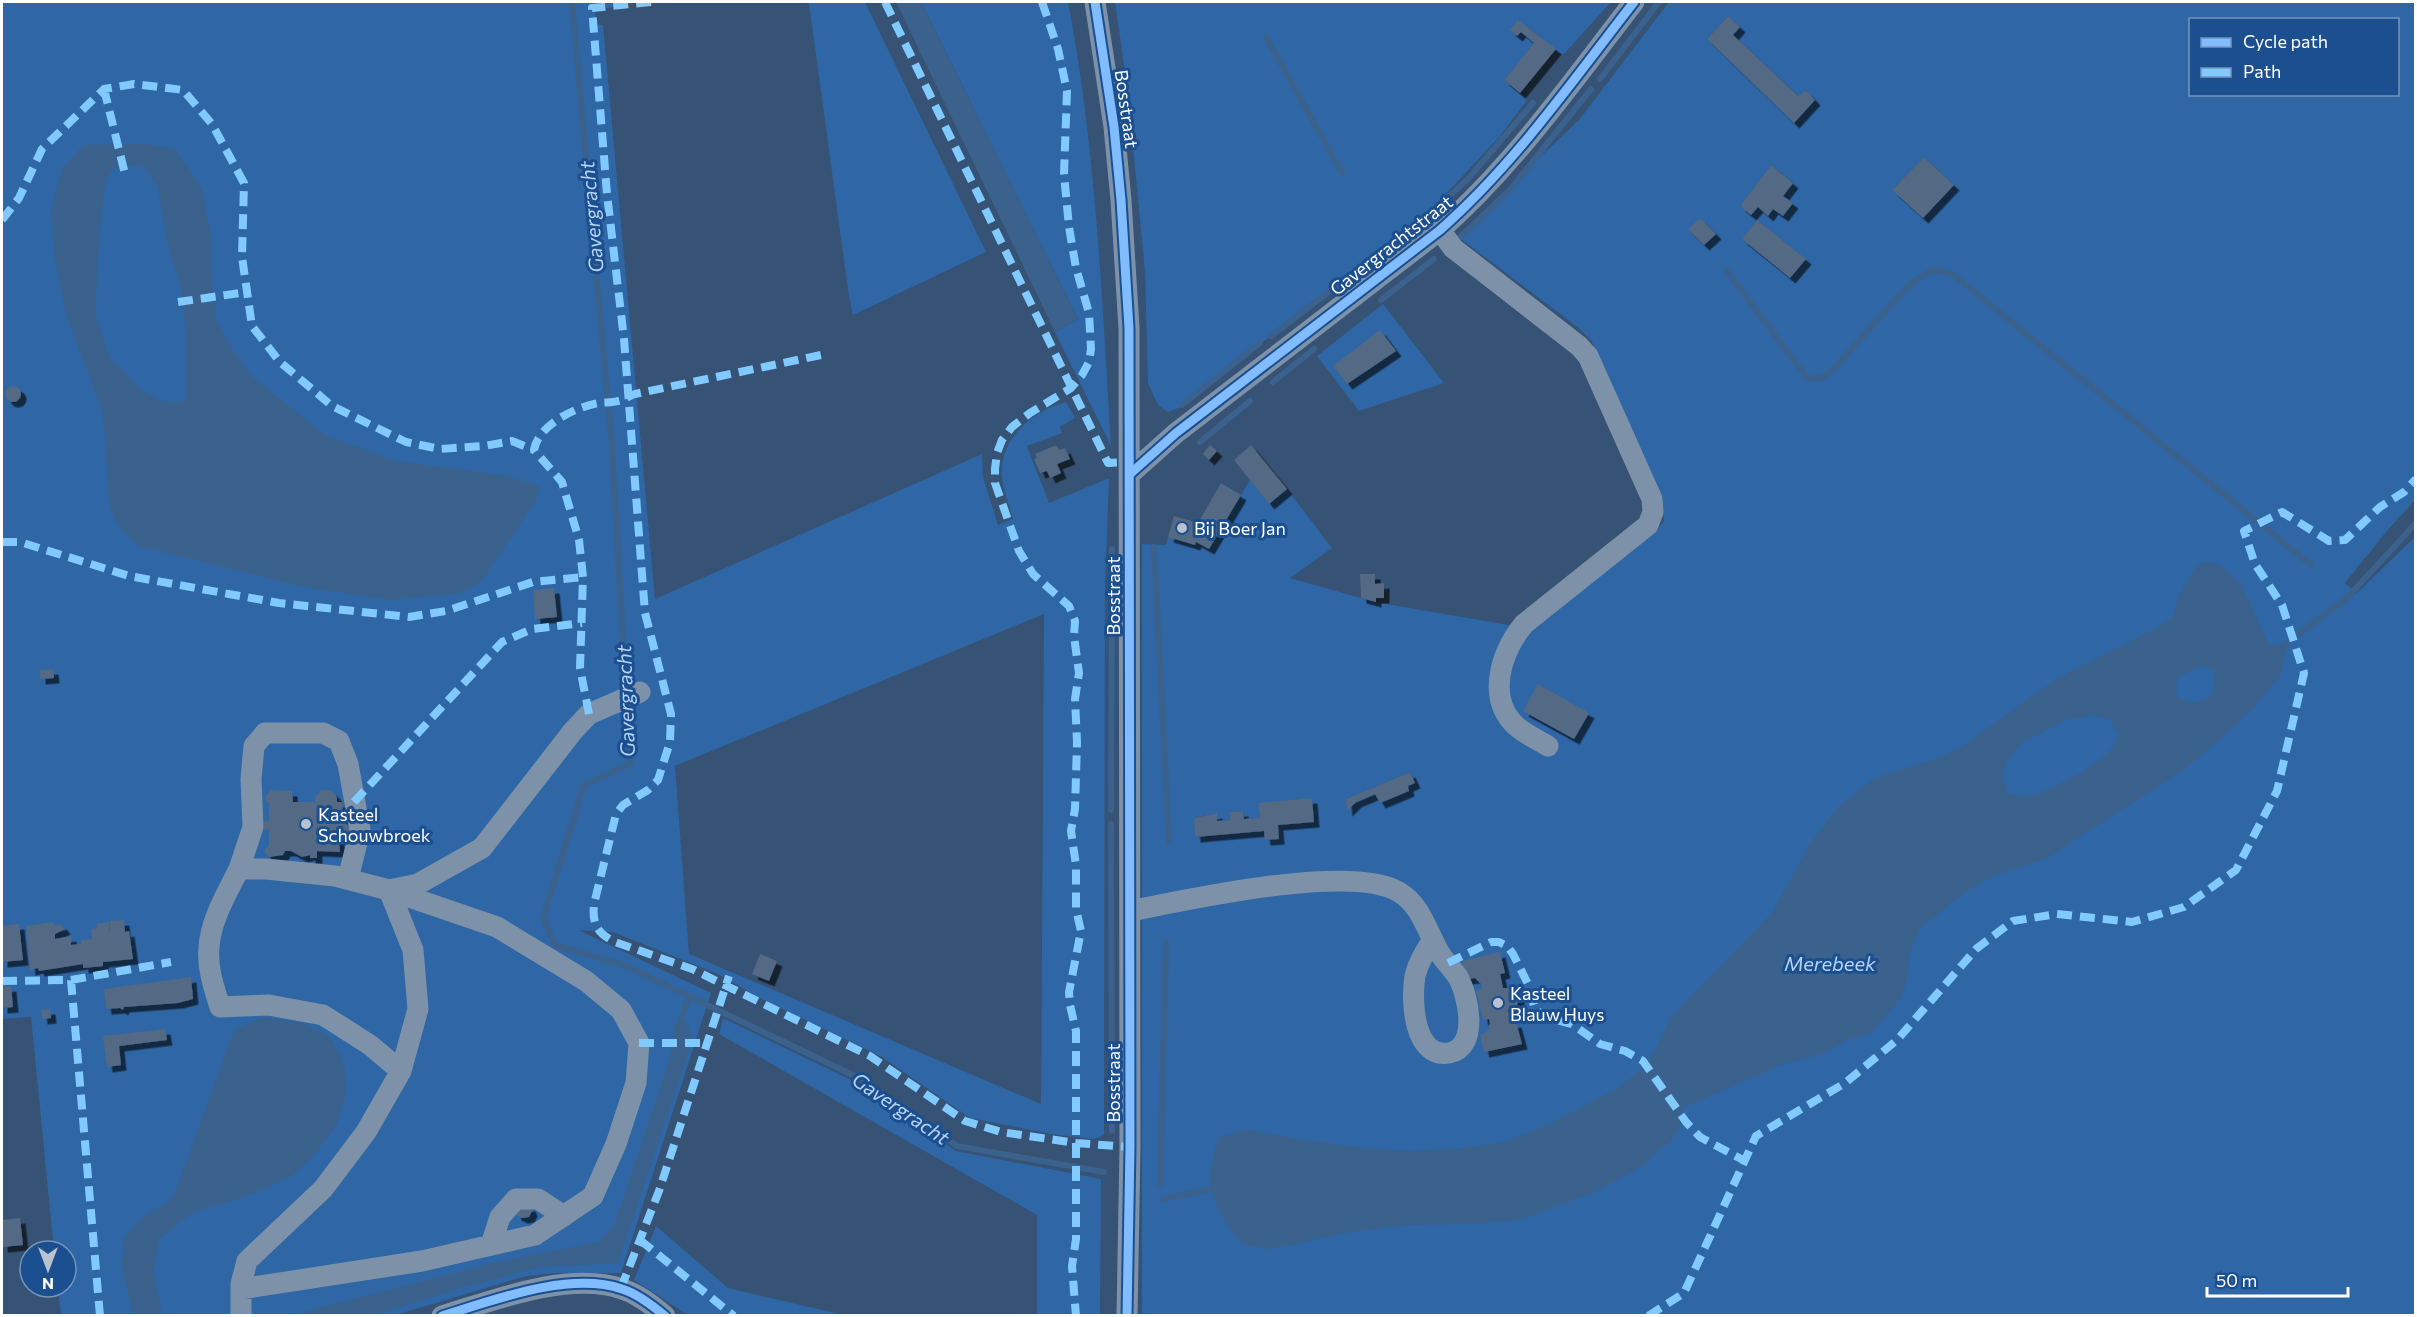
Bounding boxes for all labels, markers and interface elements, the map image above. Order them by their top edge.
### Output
legend [2189,18,2399,96]
text: Cycle path [2243,30,2328,52]
text: Path [2243,60,2281,82]
street label: Bosstraat [1111,68,1143,150]
water label: Gavergracht [574,159,608,274]
street label: Gavergrachtstraat [1325,190,1457,300]
place label: Bij Boer Jan [1194,517,1286,539]
marker: Bij Boer Jan [1175,521,1189,535]
street label: Bosstraat [1102,556,1124,636]
water label: Gavergracht [611,644,639,757]
place label: Kasteel Schouwbroek [318,803,431,846]
marker: Kasteel Schouwbroek [299,817,313,831]
water label: Merebeek [1784,951,1877,975]
place label: Kasteel Blauw Huys [1510,982,1604,1025]
marker: Kasteel Blauw Huys [1491,996,1505,1010]
street label: Bosstraat [1102,1043,1124,1123]
water label: Gavergracht [848,1067,955,1150]
north arrow [18,1239,78,1299]
scale bar [2207,1260,2348,1298]
text: 50 m [2216,1269,2257,1291]
text: N [42,1275,54,1294]

